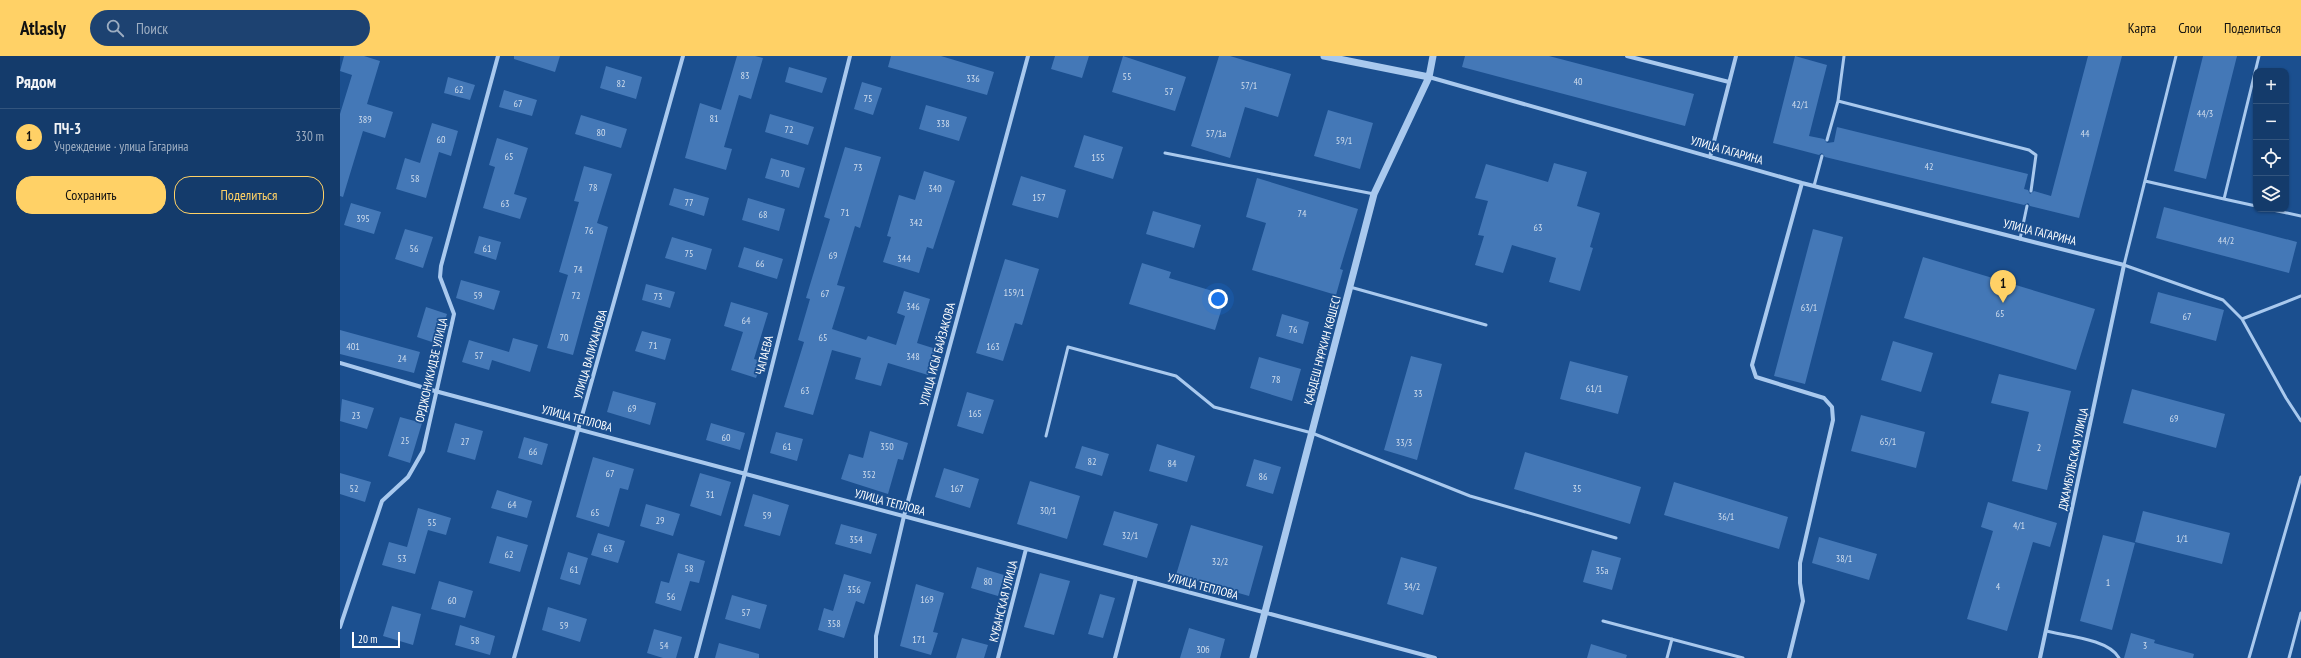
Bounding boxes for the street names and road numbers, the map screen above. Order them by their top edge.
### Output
street label: УЛИЦА ГАГАРИНА [1689,132,1765,168]
street label: УЛИЦА ГАГАРИНА [2002,216,2078,248]
street label: ҚАБДЕШ НҰРКИН КӨШЕСІ [1300,294,1344,406]
street label: УЛИЦА ИСЫ БАЙЗАКОВА [916,300,958,407]
street label: УЛИЦА ВАЛИХАНОВА [570,307,610,400]
street label: ОРДЖОНИКИДЗЕ УЛИЦА [412,316,450,424]
street label: ЧАПАЕВА [752,333,776,376]
street label: УЛИЦА ТЕПЛОВА [540,401,614,435]
street label: ДЖАМБУЛЬСКАЯ УЛИЦА [2055,406,2091,512]
street label: УЛИЦА ТЕПЛОВА [853,485,927,519]
street label: КУБАНСКАЯ УЛИЦА [986,558,1020,643]
street label: УЛИЦА ТЕПЛОВА [1166,569,1240,603]

